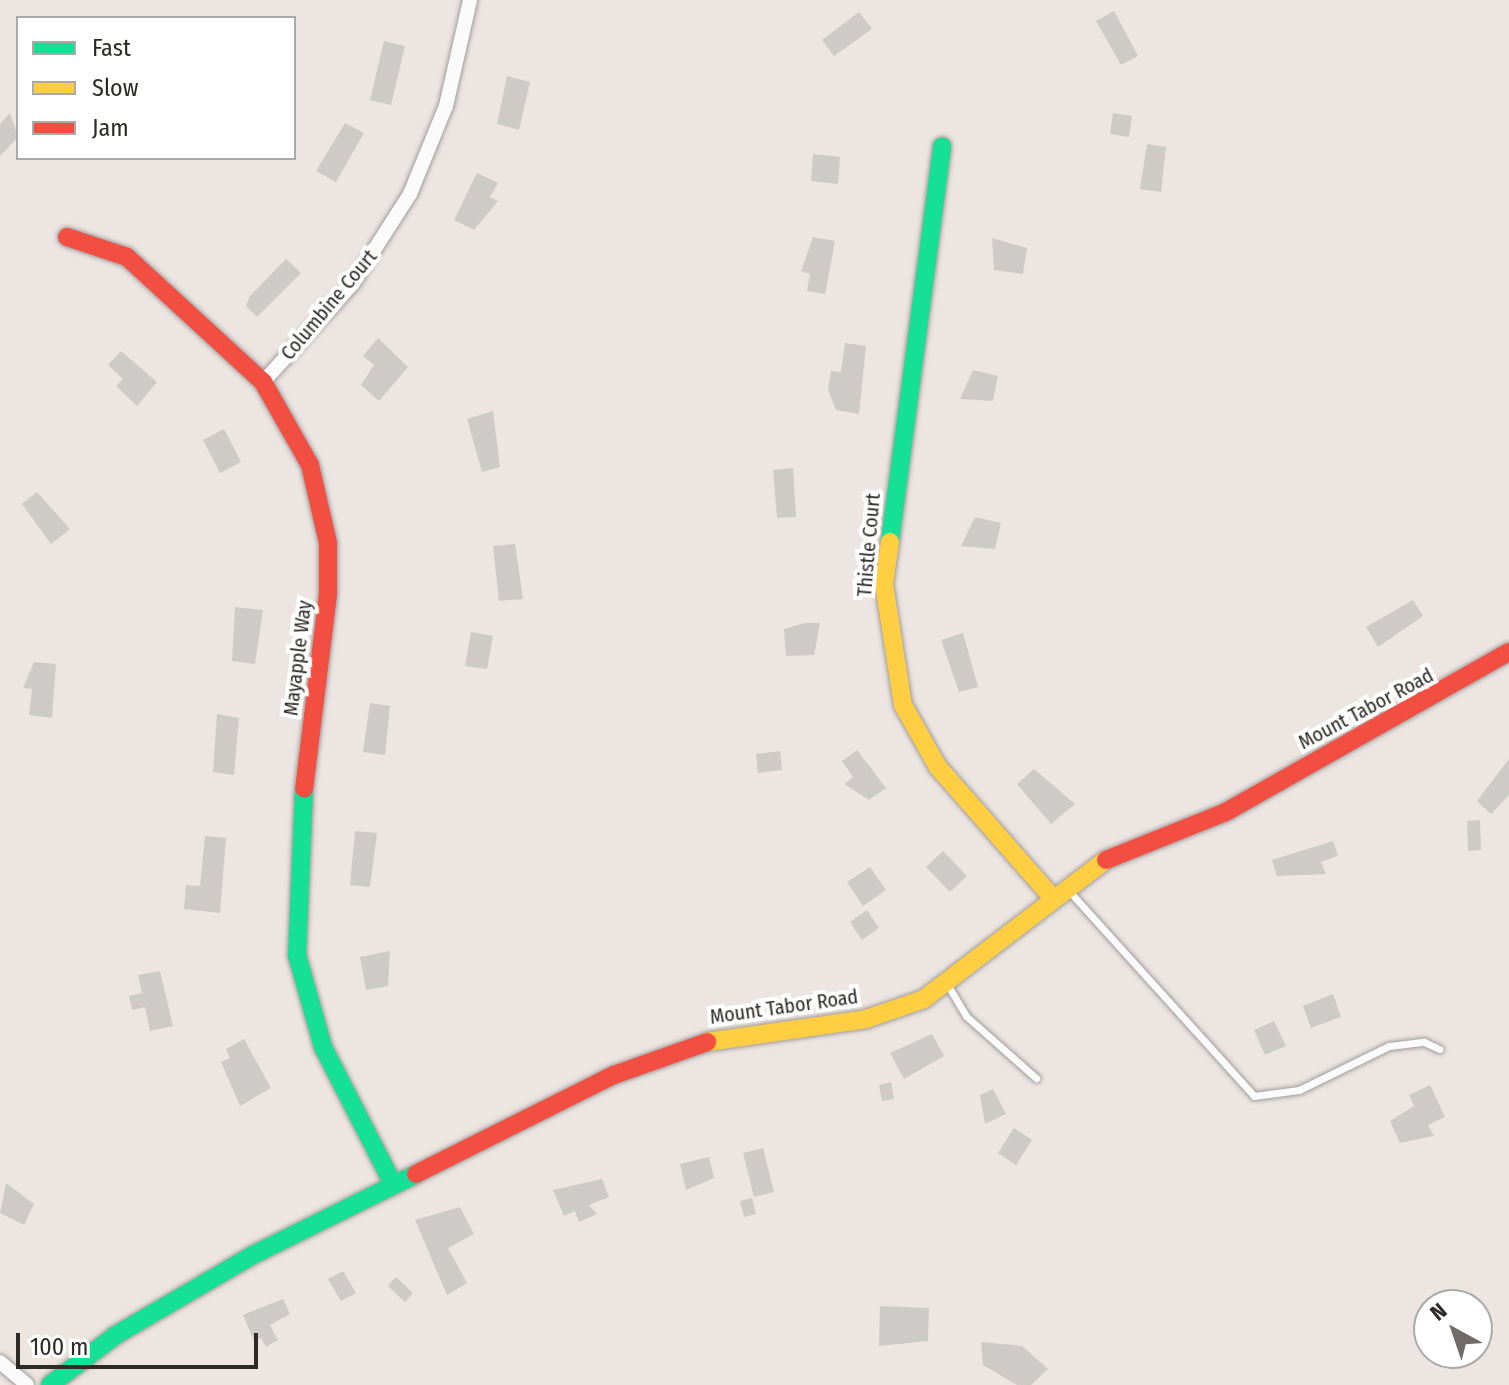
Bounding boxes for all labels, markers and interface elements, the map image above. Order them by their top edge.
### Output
legend [16,16,296,160]
text: Fast [92,34,131,62]
text: Slow [92,74,138,102]
text: Jam [92,114,129,142]
street label: Columbine Court [276,245,382,365]
street label: Thistle Court [853,492,885,598]
street label: Mayapple Way [279,599,317,717]
street label: Mount Tabor Road [1294,663,1438,755]
street label: Mount Tabor Road [708,985,860,1029]
north arrow [1413,1289,1493,1369]
text: N [1425,1297,1452,1326]
scale bar [20,1317,262,1367]
text: 100 m [30,1333,88,1361]

